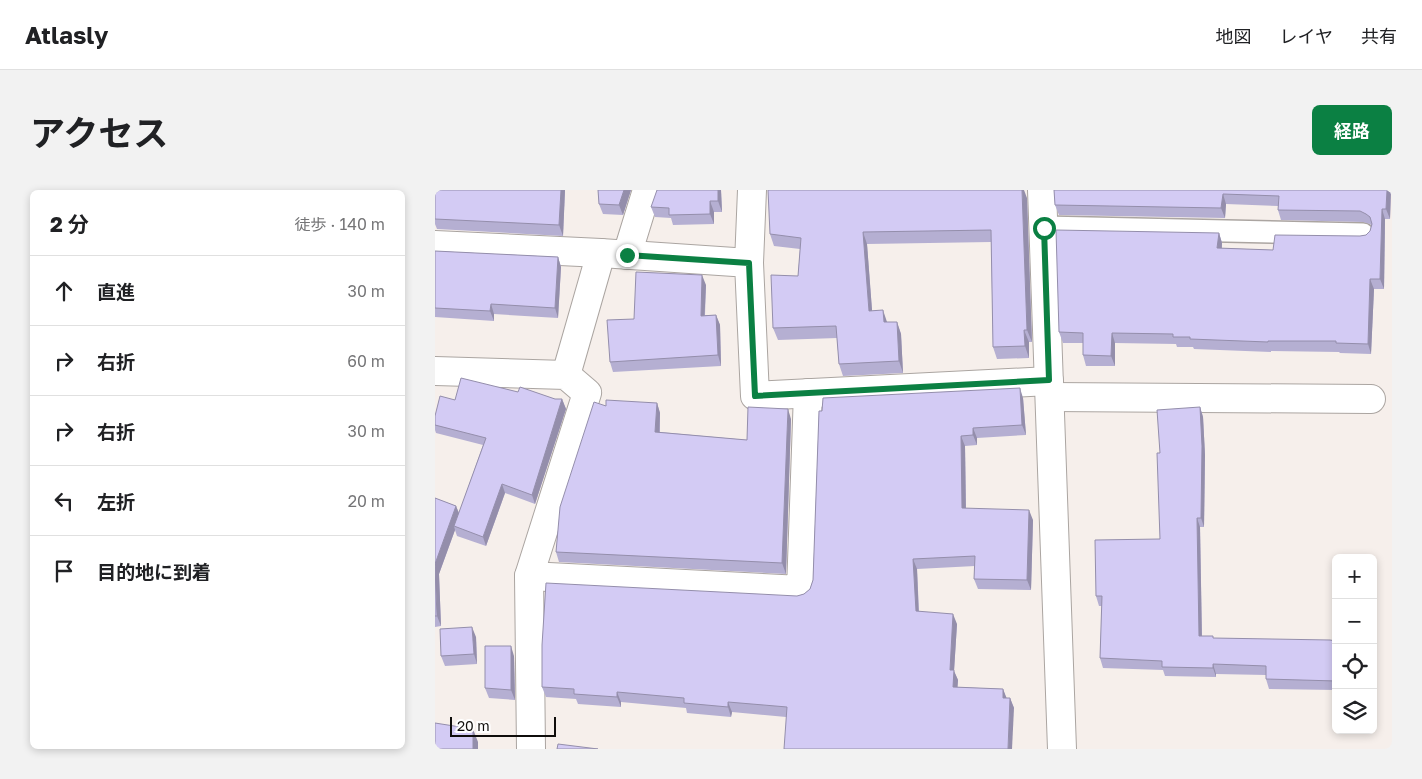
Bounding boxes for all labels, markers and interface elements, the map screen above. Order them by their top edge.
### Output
text: Atlasly [25,20,108,49]
text: 地図 [1216,25,1252,47]
text: レイヤ [1280,25,1333,47]
text: 共有 [1361,25,1397,47]
button: 経路 [1312,105,1392,155]
text: アクセス [30,112,168,154]
text: 2 分 [50,211,89,237]
text: 徒歩 · 140 m [295,214,385,234]
route start [1033,217,1056,240]
route end [616,244,639,267]
icon: ahead [50,277,78,305]
text: 直進 [97,280,135,303]
text: 30 m [348,281,385,301]
icon: right [50,347,78,375]
text: 右折 [97,350,135,373]
text: 60 m [347,351,385,371]
icon: right [50,417,78,445]
text: 右折 [97,420,135,443]
text: 30 m [348,421,385,441]
icon: left [50,487,78,515]
text: 左折 [97,490,135,513]
text: 20 m [348,491,385,511]
map controls [1332,554,1377,734]
button: + [1332,554,1377,599]
icon: arrive [50,557,78,585]
text: 目的地に到着 [97,560,211,583]
button: − [1332,599,1377,644]
button: locate [1332,644,1377,689]
button: layers [1332,689,1377,734]
scale bar [450,714,556,737]
text: 20 m [457,717,490,734]

